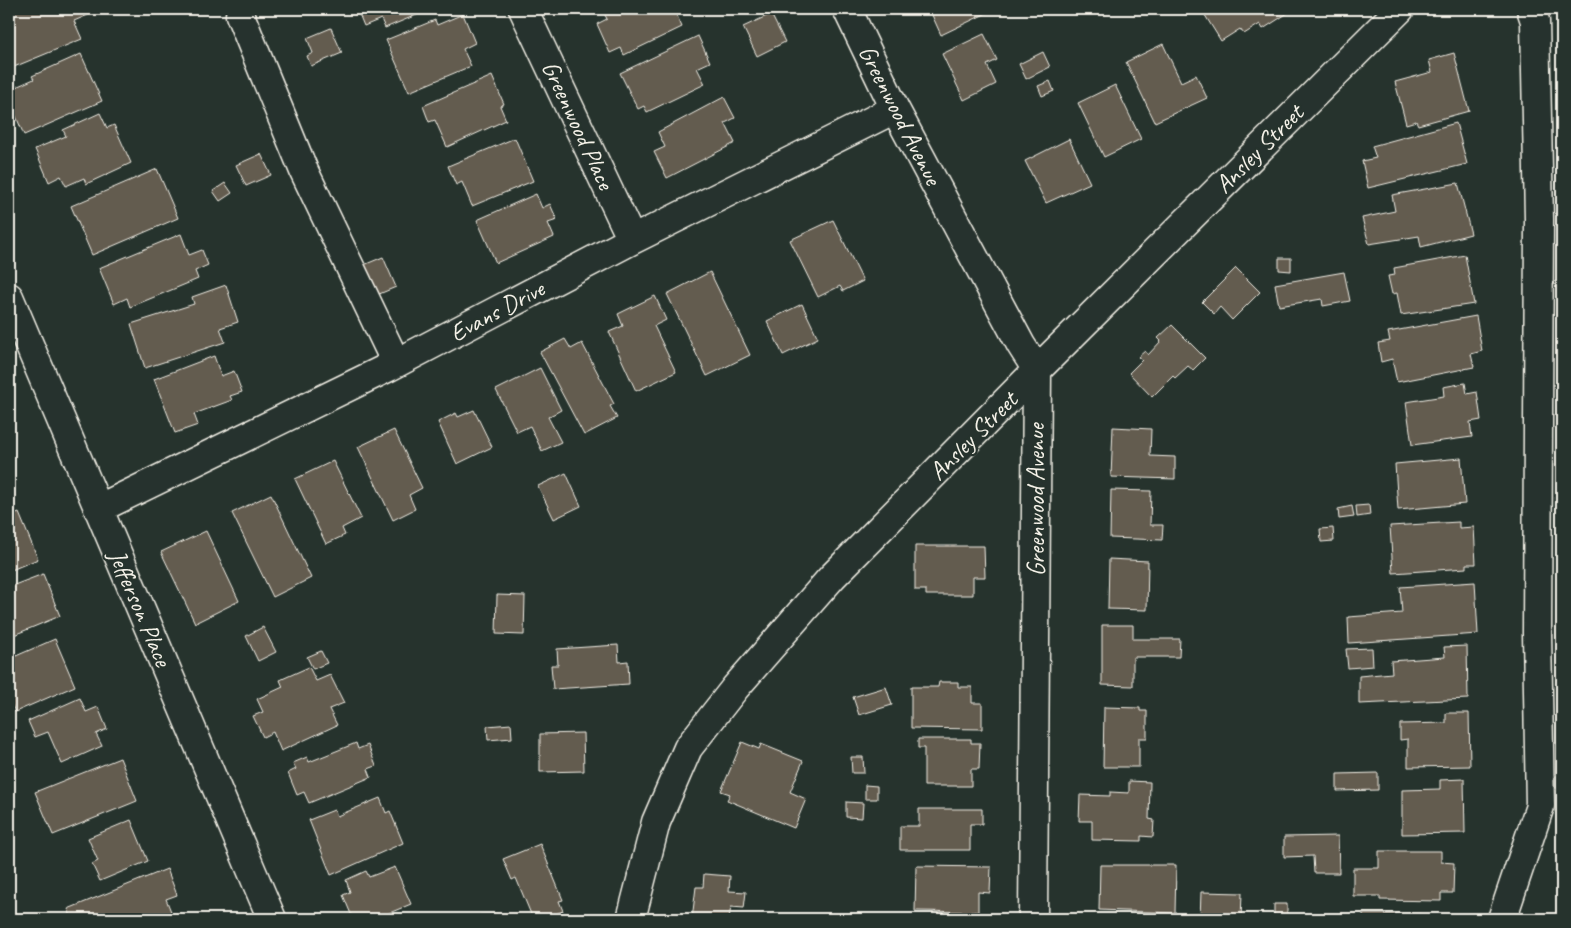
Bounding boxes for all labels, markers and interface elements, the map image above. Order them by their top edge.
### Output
street label: Greenwood Avenue [851,40,950,192]
street label: Greenwood Place [534,56,623,196]
street label: Ansley Street [1208,96,1312,200]
street label: Evans Drive [444,272,551,349]
street label: Ansley Street [922,383,1026,487]
street label: Greenwood Avenue [1020,422,1052,576]
street label: Jefferson Place [101,544,180,673]

